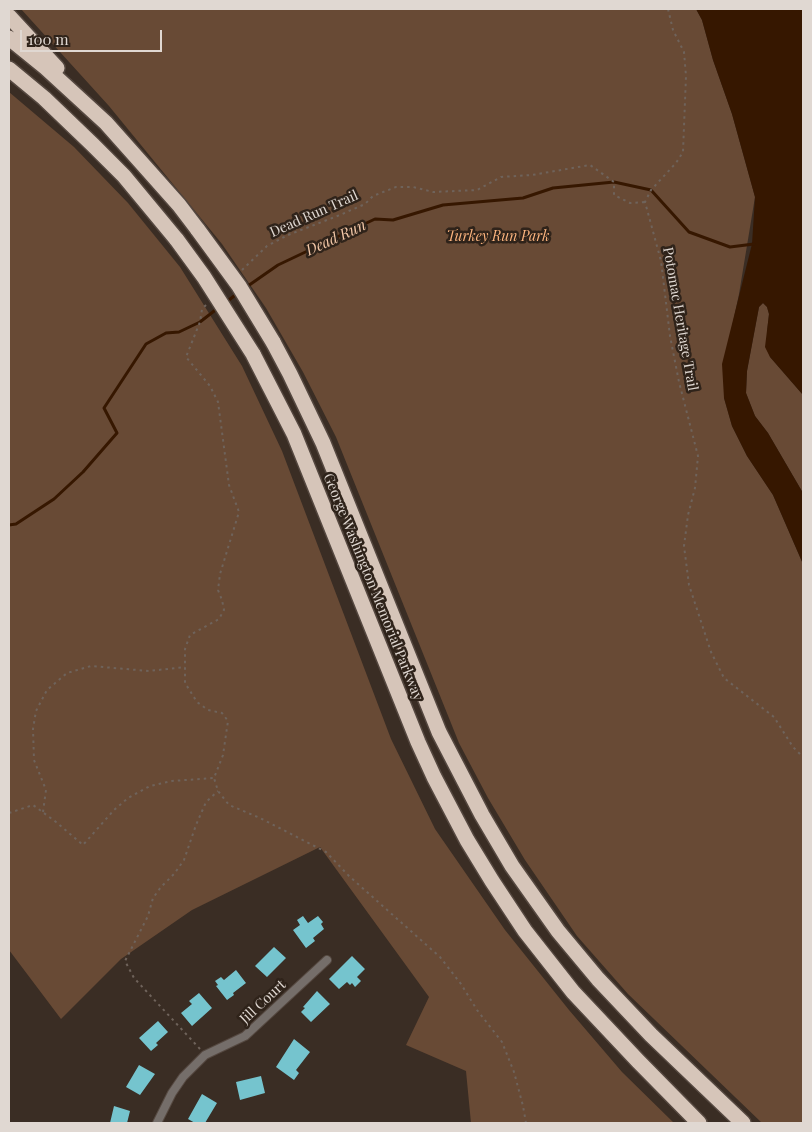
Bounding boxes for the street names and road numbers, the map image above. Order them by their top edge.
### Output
street label: Dead Run Trail [267,187,361,241]
street label: Potomac Heritage Trail [659,246,701,392]
street label: George Washington Memorial Parkway [320,471,426,703]
street label: Jill Court [237,977,289,1027]

